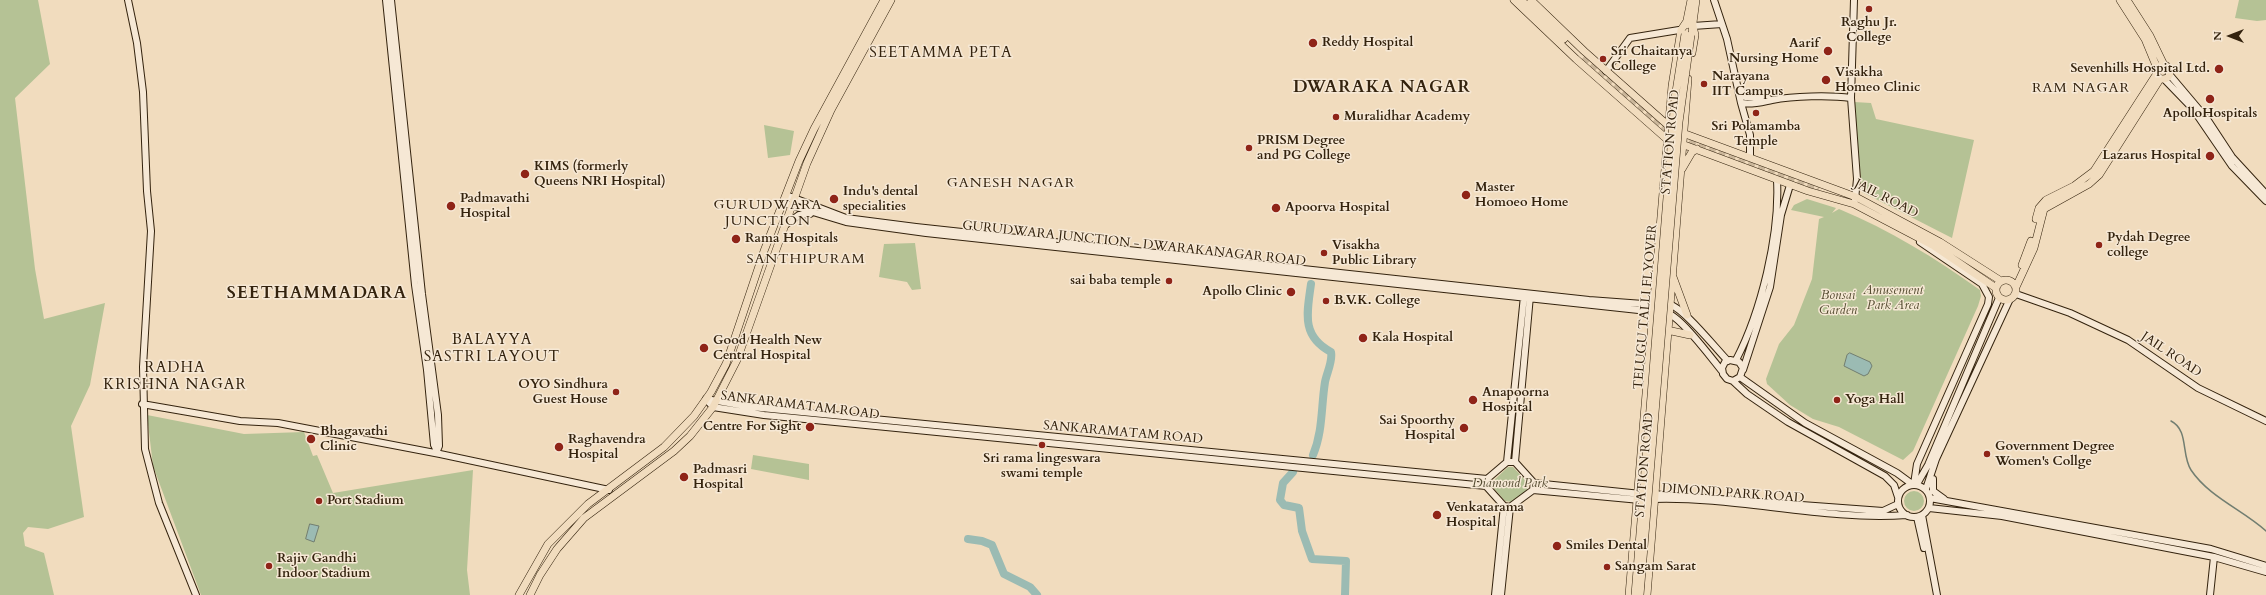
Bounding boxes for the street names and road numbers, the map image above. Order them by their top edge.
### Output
street label: STATION ROAD [1659,89,1683,195]
street label: JAIL ROAD [1851,176,1921,222]
street label: GURUDWARA JUNCTION - DWARAKANAGAR ROAD [961,218,1307,270]
street label: TELUGU TALLI FLYOVER [1631,224,1661,390]
street label: JAIL ROAD [2138,329,2204,381]
street label: SANKARAMATAM ROAD [720,389,880,423]
street label: STATION ROAD [1633,412,1657,518]
street label: SANKARAMATAM ROAD [1043,418,1203,448]
street label: DIMOND PARK ROAD [1661,481,1805,507]

